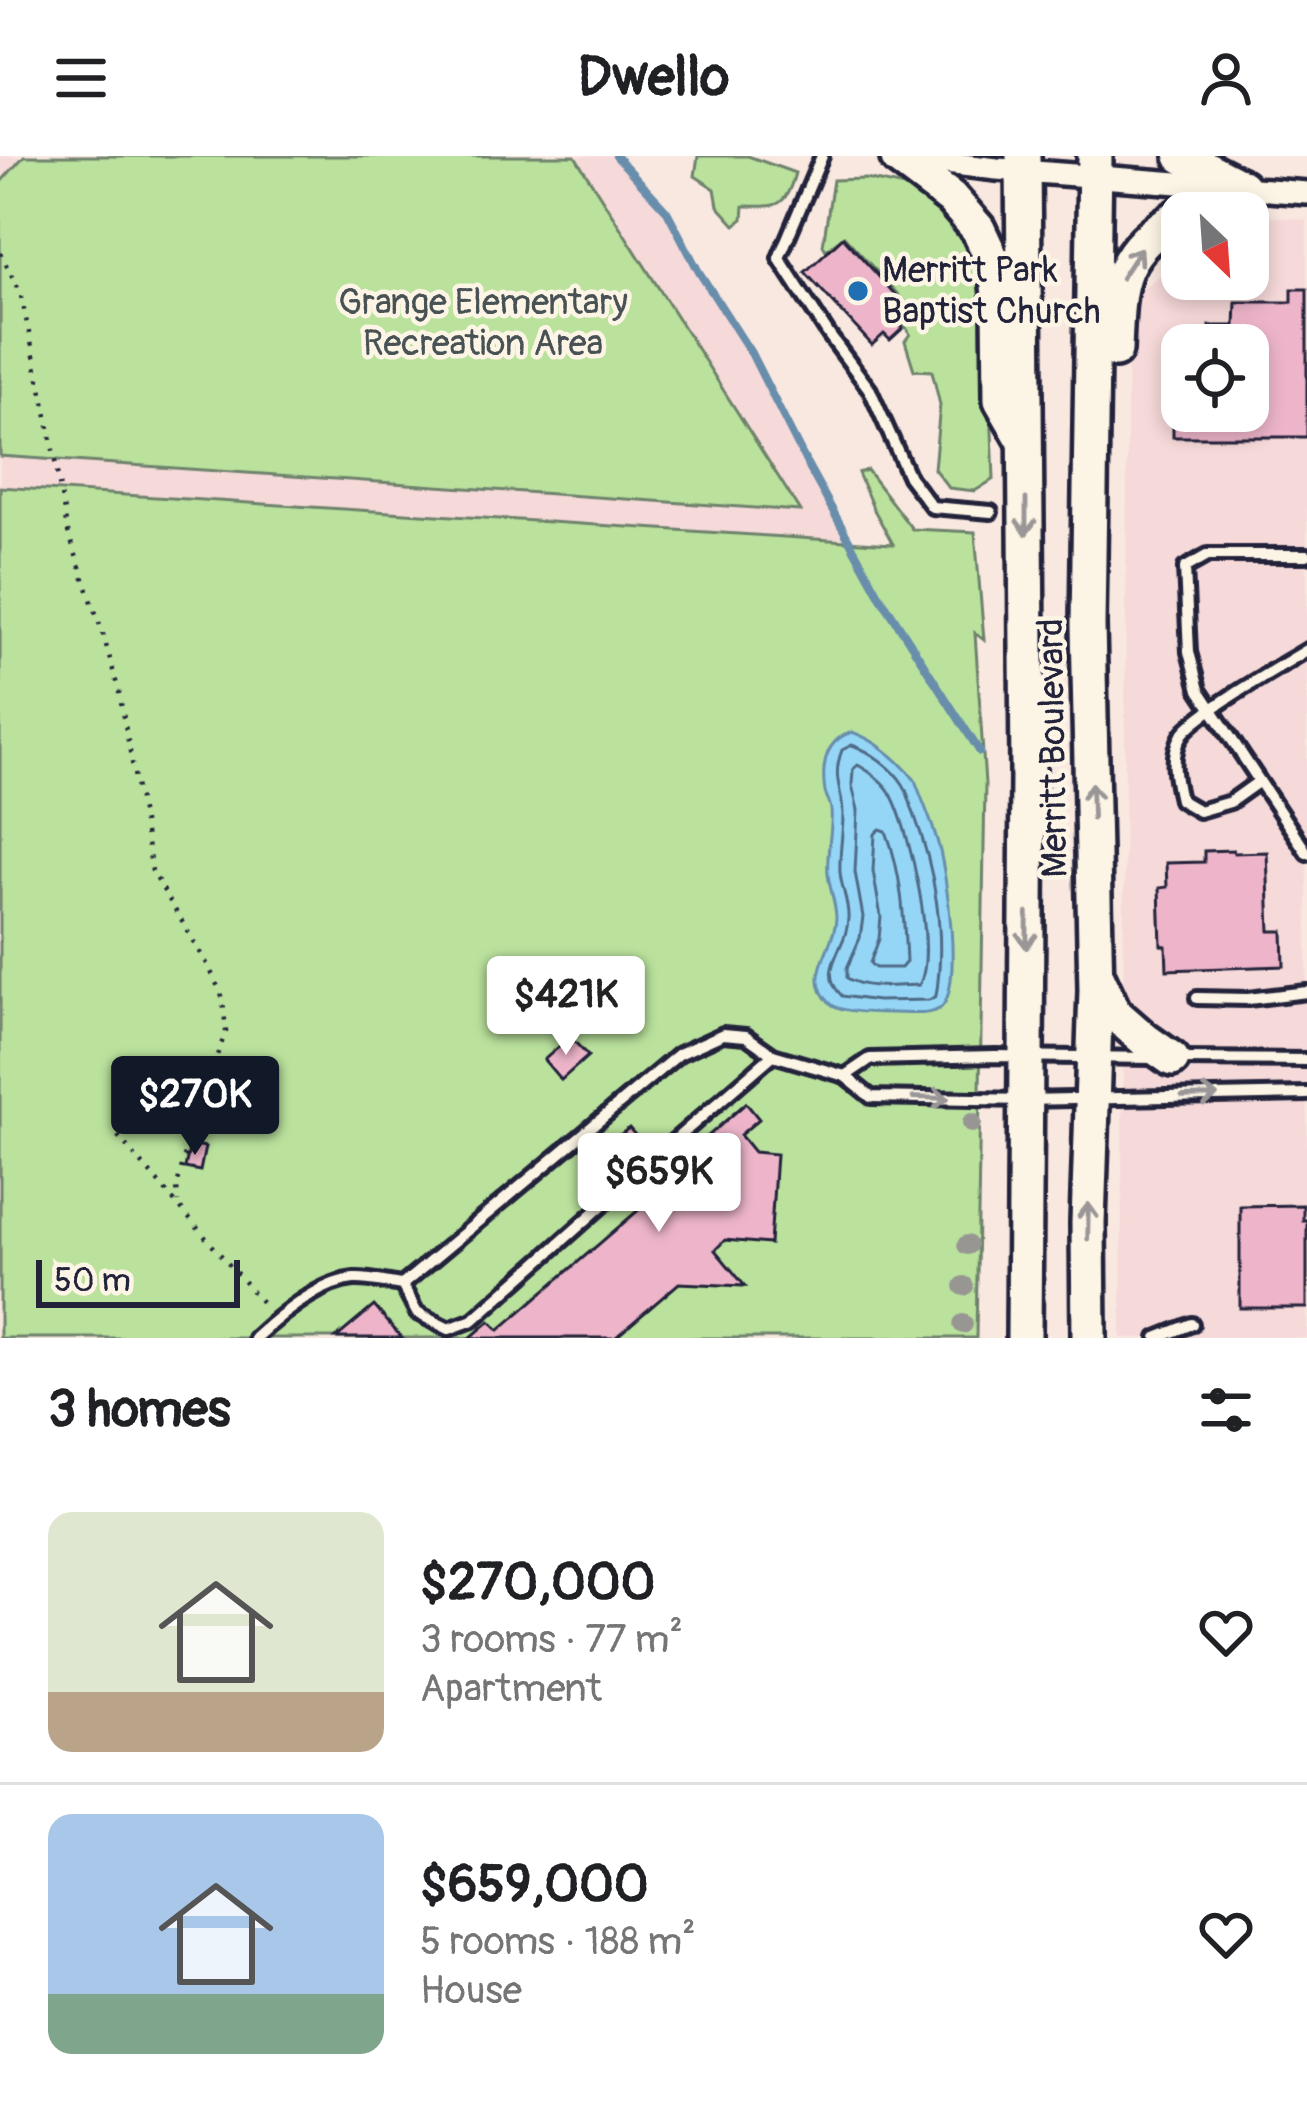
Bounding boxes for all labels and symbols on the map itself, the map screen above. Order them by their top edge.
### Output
north arrow [1161,192,1269,300]
one-way arrow [1119,247,1144,280]
place label: Merritt Park Baptist Church [882,248,1101,334]
marker: Merritt Park Baptist Church [845,278,871,304]
park label: Grange Elementary Recreation Area [338,280,628,366]
one-way arrow [1015,497,1037,536]
street label: Merritt Boulevard [1028,618,1078,878]
one-way arrow [1080,782,1103,821]
one-way arrow [1015,911,1038,950]
pin: $421K [482,956,650,1058]
pin: $270K [111,1056,279,1158]
one-way arrow [1180,1084,1219,1107]
one-way arrow [911,1087,950,1109]
pin: $659K [575,1133,743,1235]
one-way arrow [1077,1202,1100,1241]
scale bar [36,1254,240,1307]

